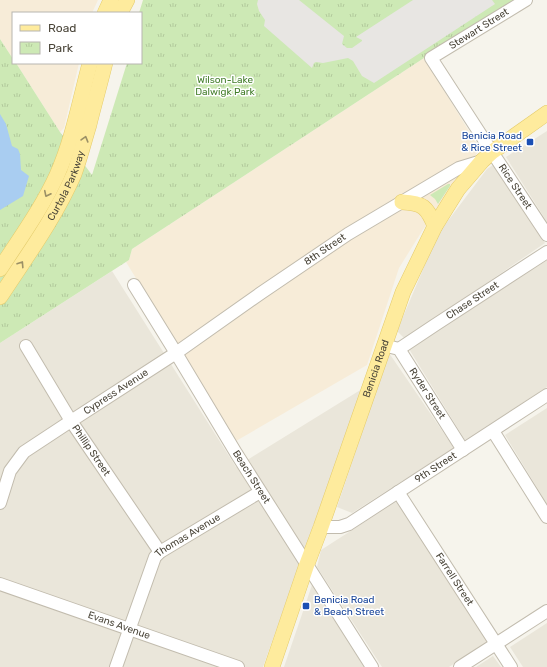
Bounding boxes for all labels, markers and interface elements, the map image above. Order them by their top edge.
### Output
street label: Stewart Street [447,6,511,52]
legend [12,12,142,64]
text: Road [48,21,76,35]
text: Park [48,41,74,55]
park label: Wilson-Lake Dalwigk Park [195,74,256,98]
place label: Benicia Road & Rice Street [461,130,522,154]
one-way arrow [80,136,89,143]
marker: Benicia Road & Rice Street [525,137,535,147]
street label: Curtola Parkway [45,149,87,223]
street label: Rice Street [496,162,534,212]
one-way arrow [44,190,52,198]
street label: 8th Street [302,231,348,268]
one-way arrow [17,261,24,268]
street label: Chase Street [444,279,501,322]
street label: Benicia Road [361,338,392,399]
street label: Cypress Avenue [81,366,151,417]
street label: Ryder Street [407,366,448,422]
street label: Phillip Street [69,422,113,478]
street label: Beach Street [230,448,273,506]
street label: 9th Street [413,449,459,485]
street label: Thomas Avenue [152,511,223,560]
street label: Farrell Street [433,551,476,608]
place label: Benicia Road & Beach Street [314,594,384,618]
marker: Benicia Road & Beach Street [301,601,311,611]
street label: Evans Avenue [86,609,152,642]

